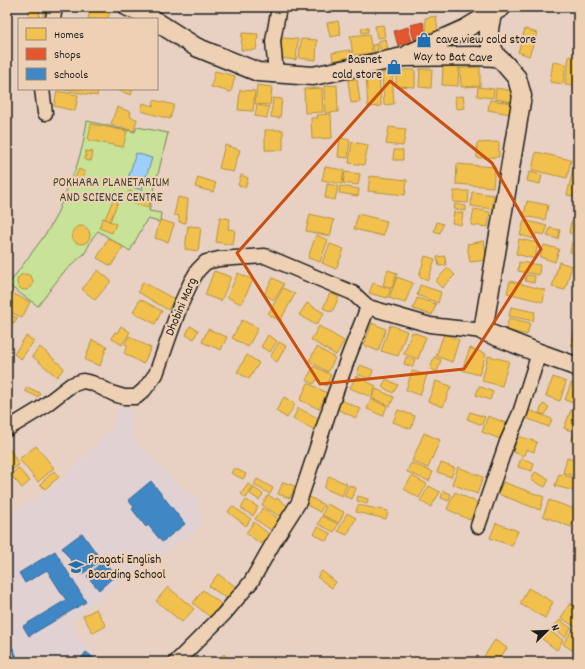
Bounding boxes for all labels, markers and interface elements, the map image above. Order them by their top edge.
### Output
legend [18,18,158,90]
text: Homes [54,27,84,44]
shop icon: cave view cold store [415,31,433,49]
place label: cave view cold store [436,31,536,50]
text: Shops [54,47,81,64]
street label: Way to Bat Cave [413,48,493,68]
place label: Basnet cold store [332,51,382,85]
shop icon: Basnet cold store [385,58,403,76]
text: Schools [54,67,88,84]
park label: POKHARA PLANETARIUM AND SCIENCE CENTRE [53,174,169,208]
street label: Dhobini Marg [161,274,203,339]
place label: Pragati English Boarding School [88,551,166,585]
school or university icon: Pragati English Boarding School [67,558,85,576]
north arrow [527,611,567,651]
text: N [546,622,563,634]

